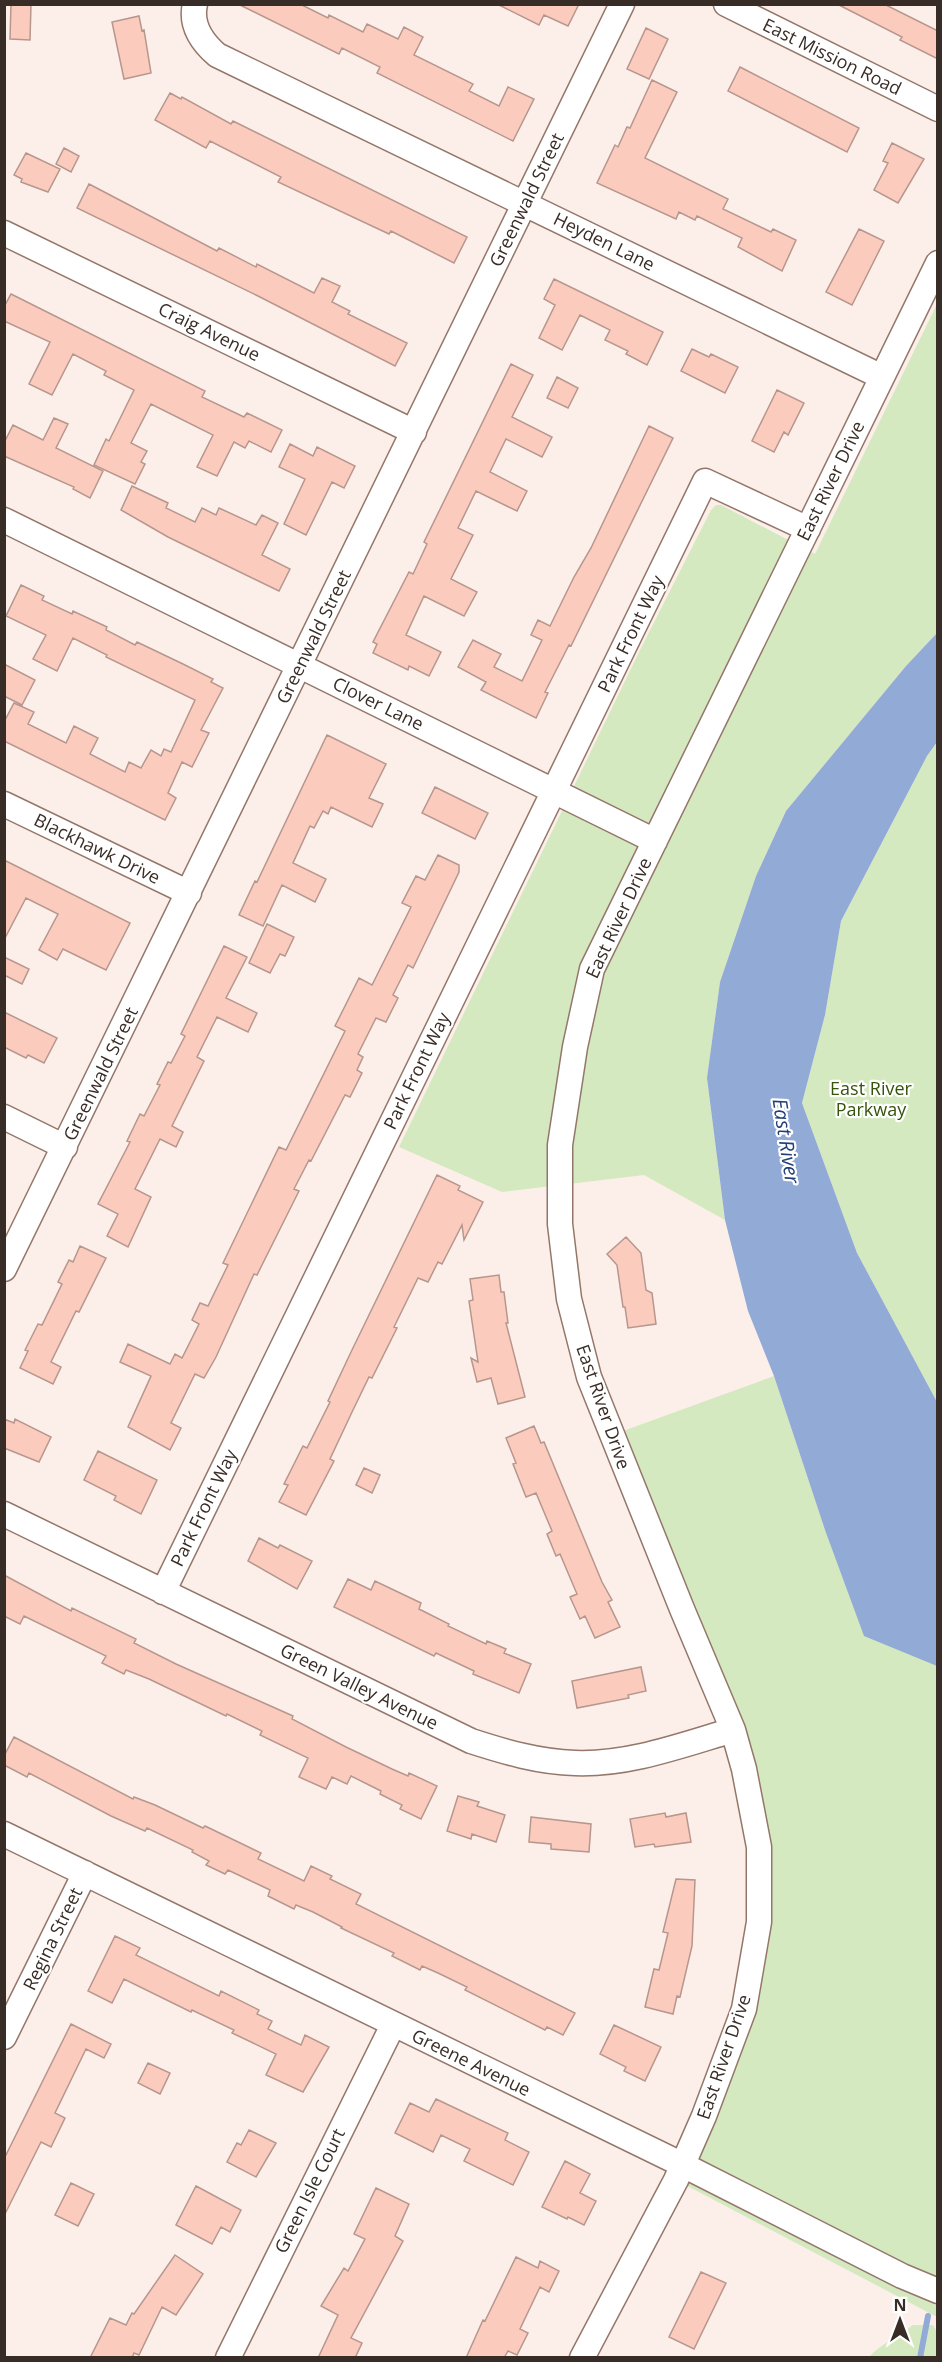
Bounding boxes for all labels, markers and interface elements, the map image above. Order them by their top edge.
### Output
street label: East Mission Road [759,12,906,100]
street label: Greenwald Street [483,129,569,271]
street label: Heyden Lane [550,206,659,276]
street label: Craig Avenue [155,296,264,366]
street label: East River Drive [791,417,869,544]
street label: Greenwald Street [270,566,356,708]
street label: Park Front Way [591,570,669,696]
street label: Clover Lane [329,671,428,735]
street label: Blackhawk Drive [30,807,164,889]
street label: East River Drive [580,853,657,982]
street label: Greenwald Street [57,1003,143,1145]
street label: Park Front Way [377,1007,455,1133]
park label: East River Parkway [830,1076,913,1121]
water label: East River [766,1097,807,1186]
street label: East River Drive [571,1341,637,1472]
street label: Park Front Way [164,1444,242,1570]
street label: Green Valley Avenue [277,1637,442,1735]
street label: Regina Street [17,1883,87,1994]
street label: East River Drive [690,1991,756,2122]
street label: Greene Avenue [408,2023,535,2101]
street label: Green Isle Court [268,2124,350,2257]
north arrow [870,2290,930,2350]
text: N [893,2294,907,2316]

